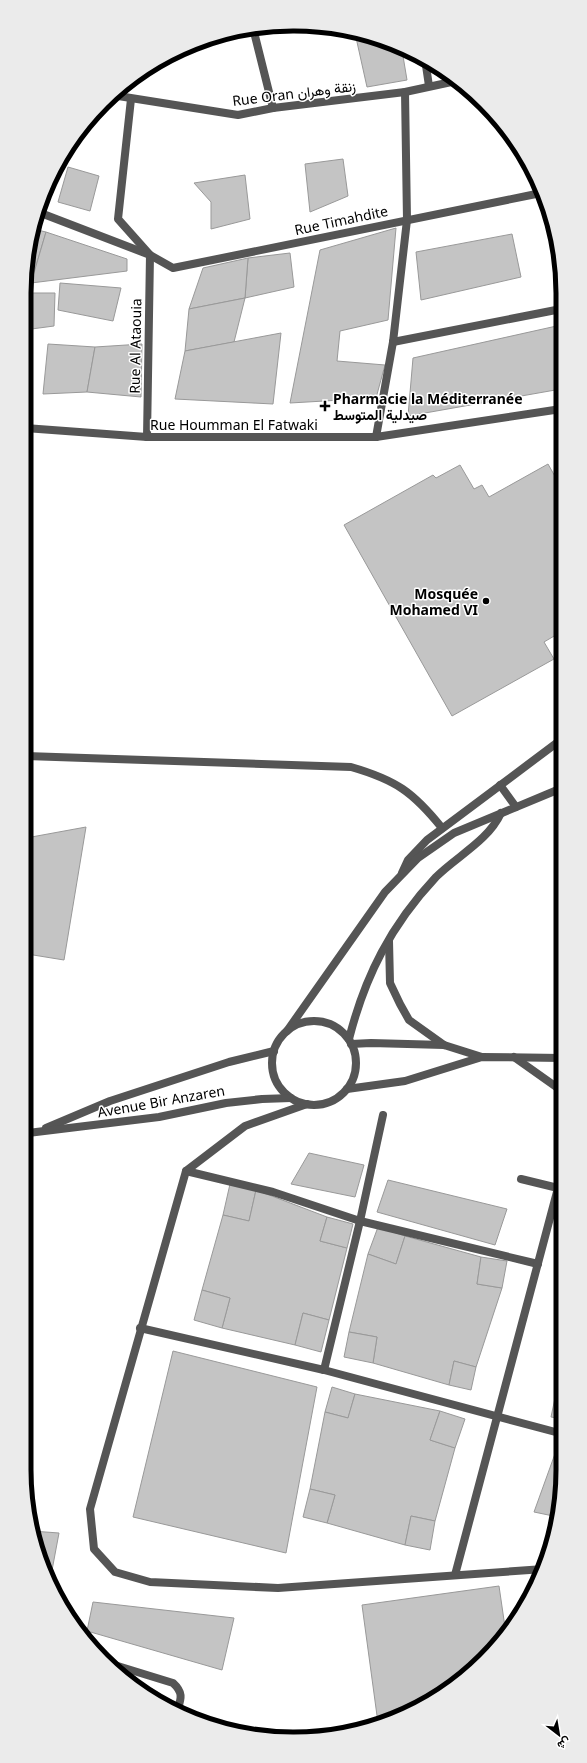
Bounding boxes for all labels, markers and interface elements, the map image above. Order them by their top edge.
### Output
street label: Rue Oran زنقة وهران [231,76,357,110]
street label: Rue Timahdite [293,201,390,239]
street label: Rue Al Ataouia [125,298,145,394]
place label: Pharmacie la Méditerranée صيدلية المتوسط [333,389,523,424]
marker: Pharmacie la Méditerranée صيدلية المتوسط [320,401,330,411]
street label: Rue Houmman El Fatwaki [150,415,318,434]
place label: Mosquée Mohamed VI [390,584,478,619]
marker: Mosquée Mohamed VI [481,596,491,606]
street label: Avenue Bir Anzaren [96,1080,226,1122]
north arrow [539,1715,579,1755]
text: ش [555,1734,574,1754]

